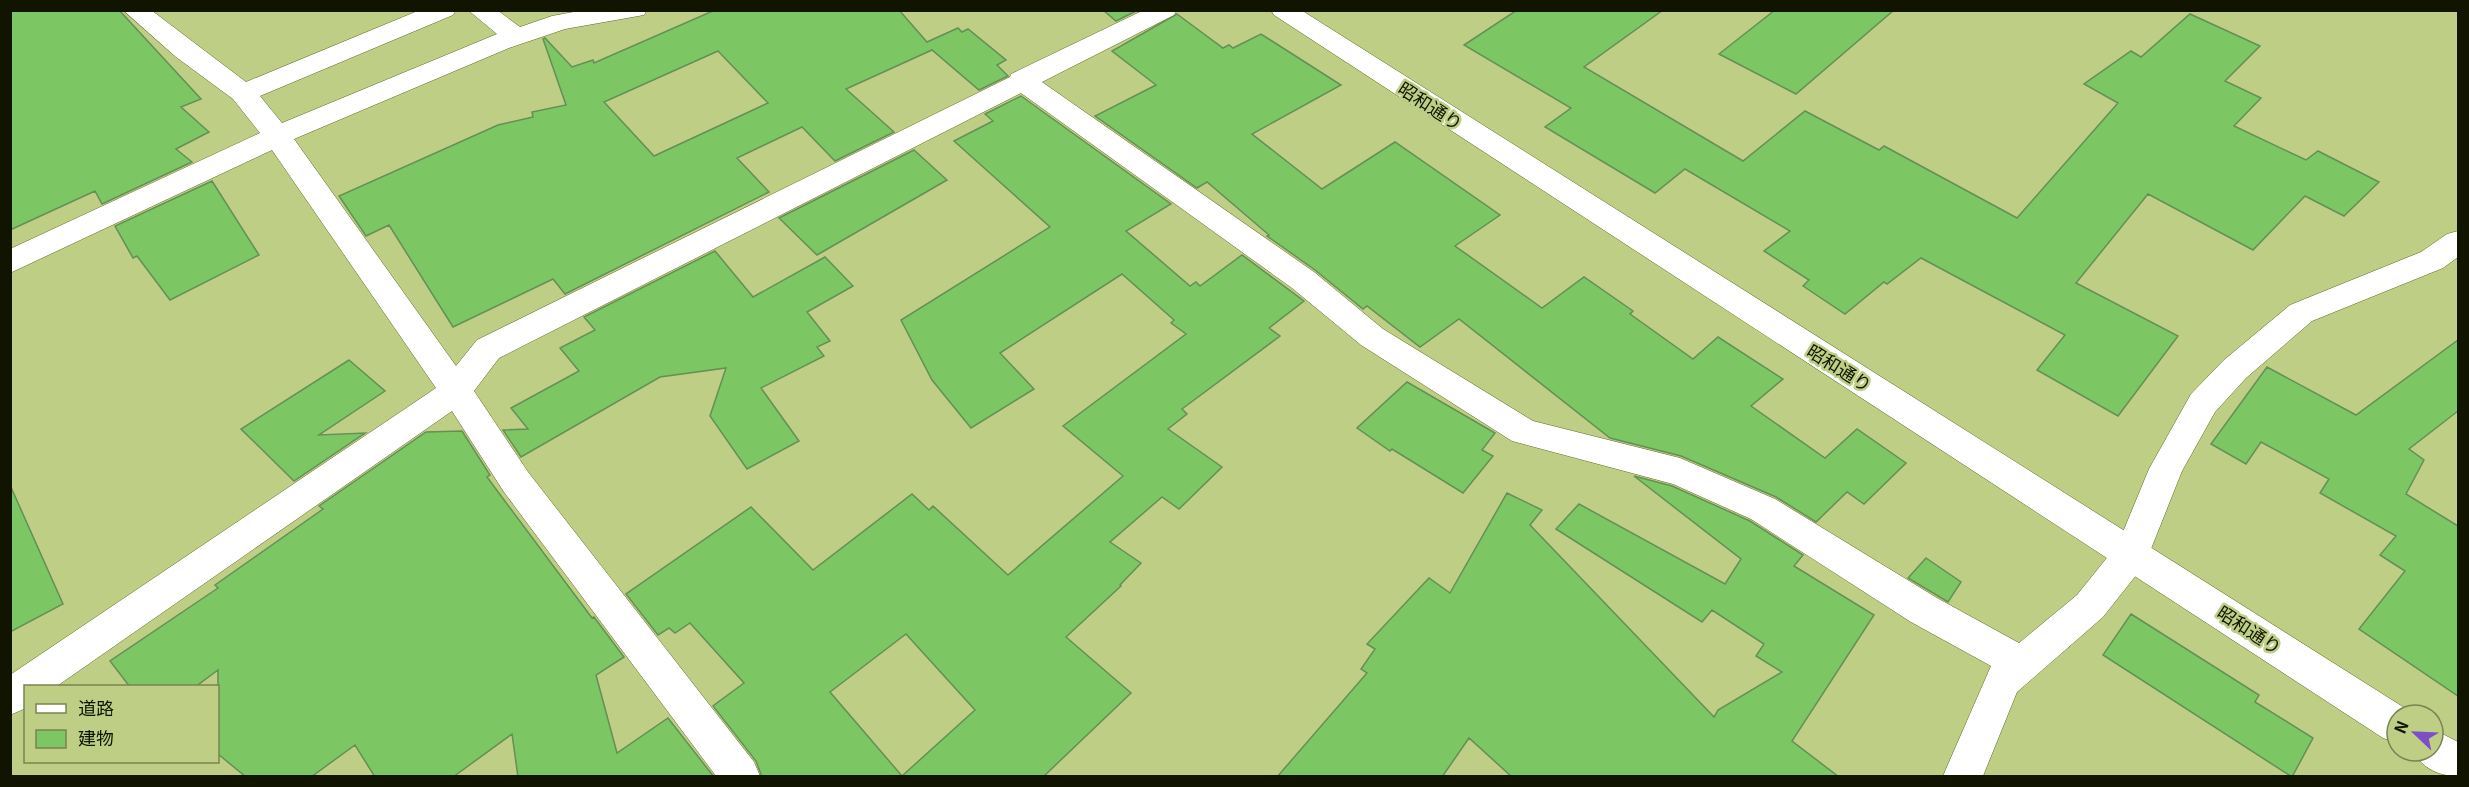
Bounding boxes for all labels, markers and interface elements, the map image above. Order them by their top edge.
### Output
street label: 昭和通り [1394,74,1468,136]
street label: 昭和通り [1803,337,1877,397]
street label: 昭和通り [2213,598,2287,660]
legend [24,685,219,763]
text: 道路 [78,694,114,720]
north arrow [2385,703,2445,763]
text: N [2387,717,2414,737]
text: 建物 [78,724,114,750]

